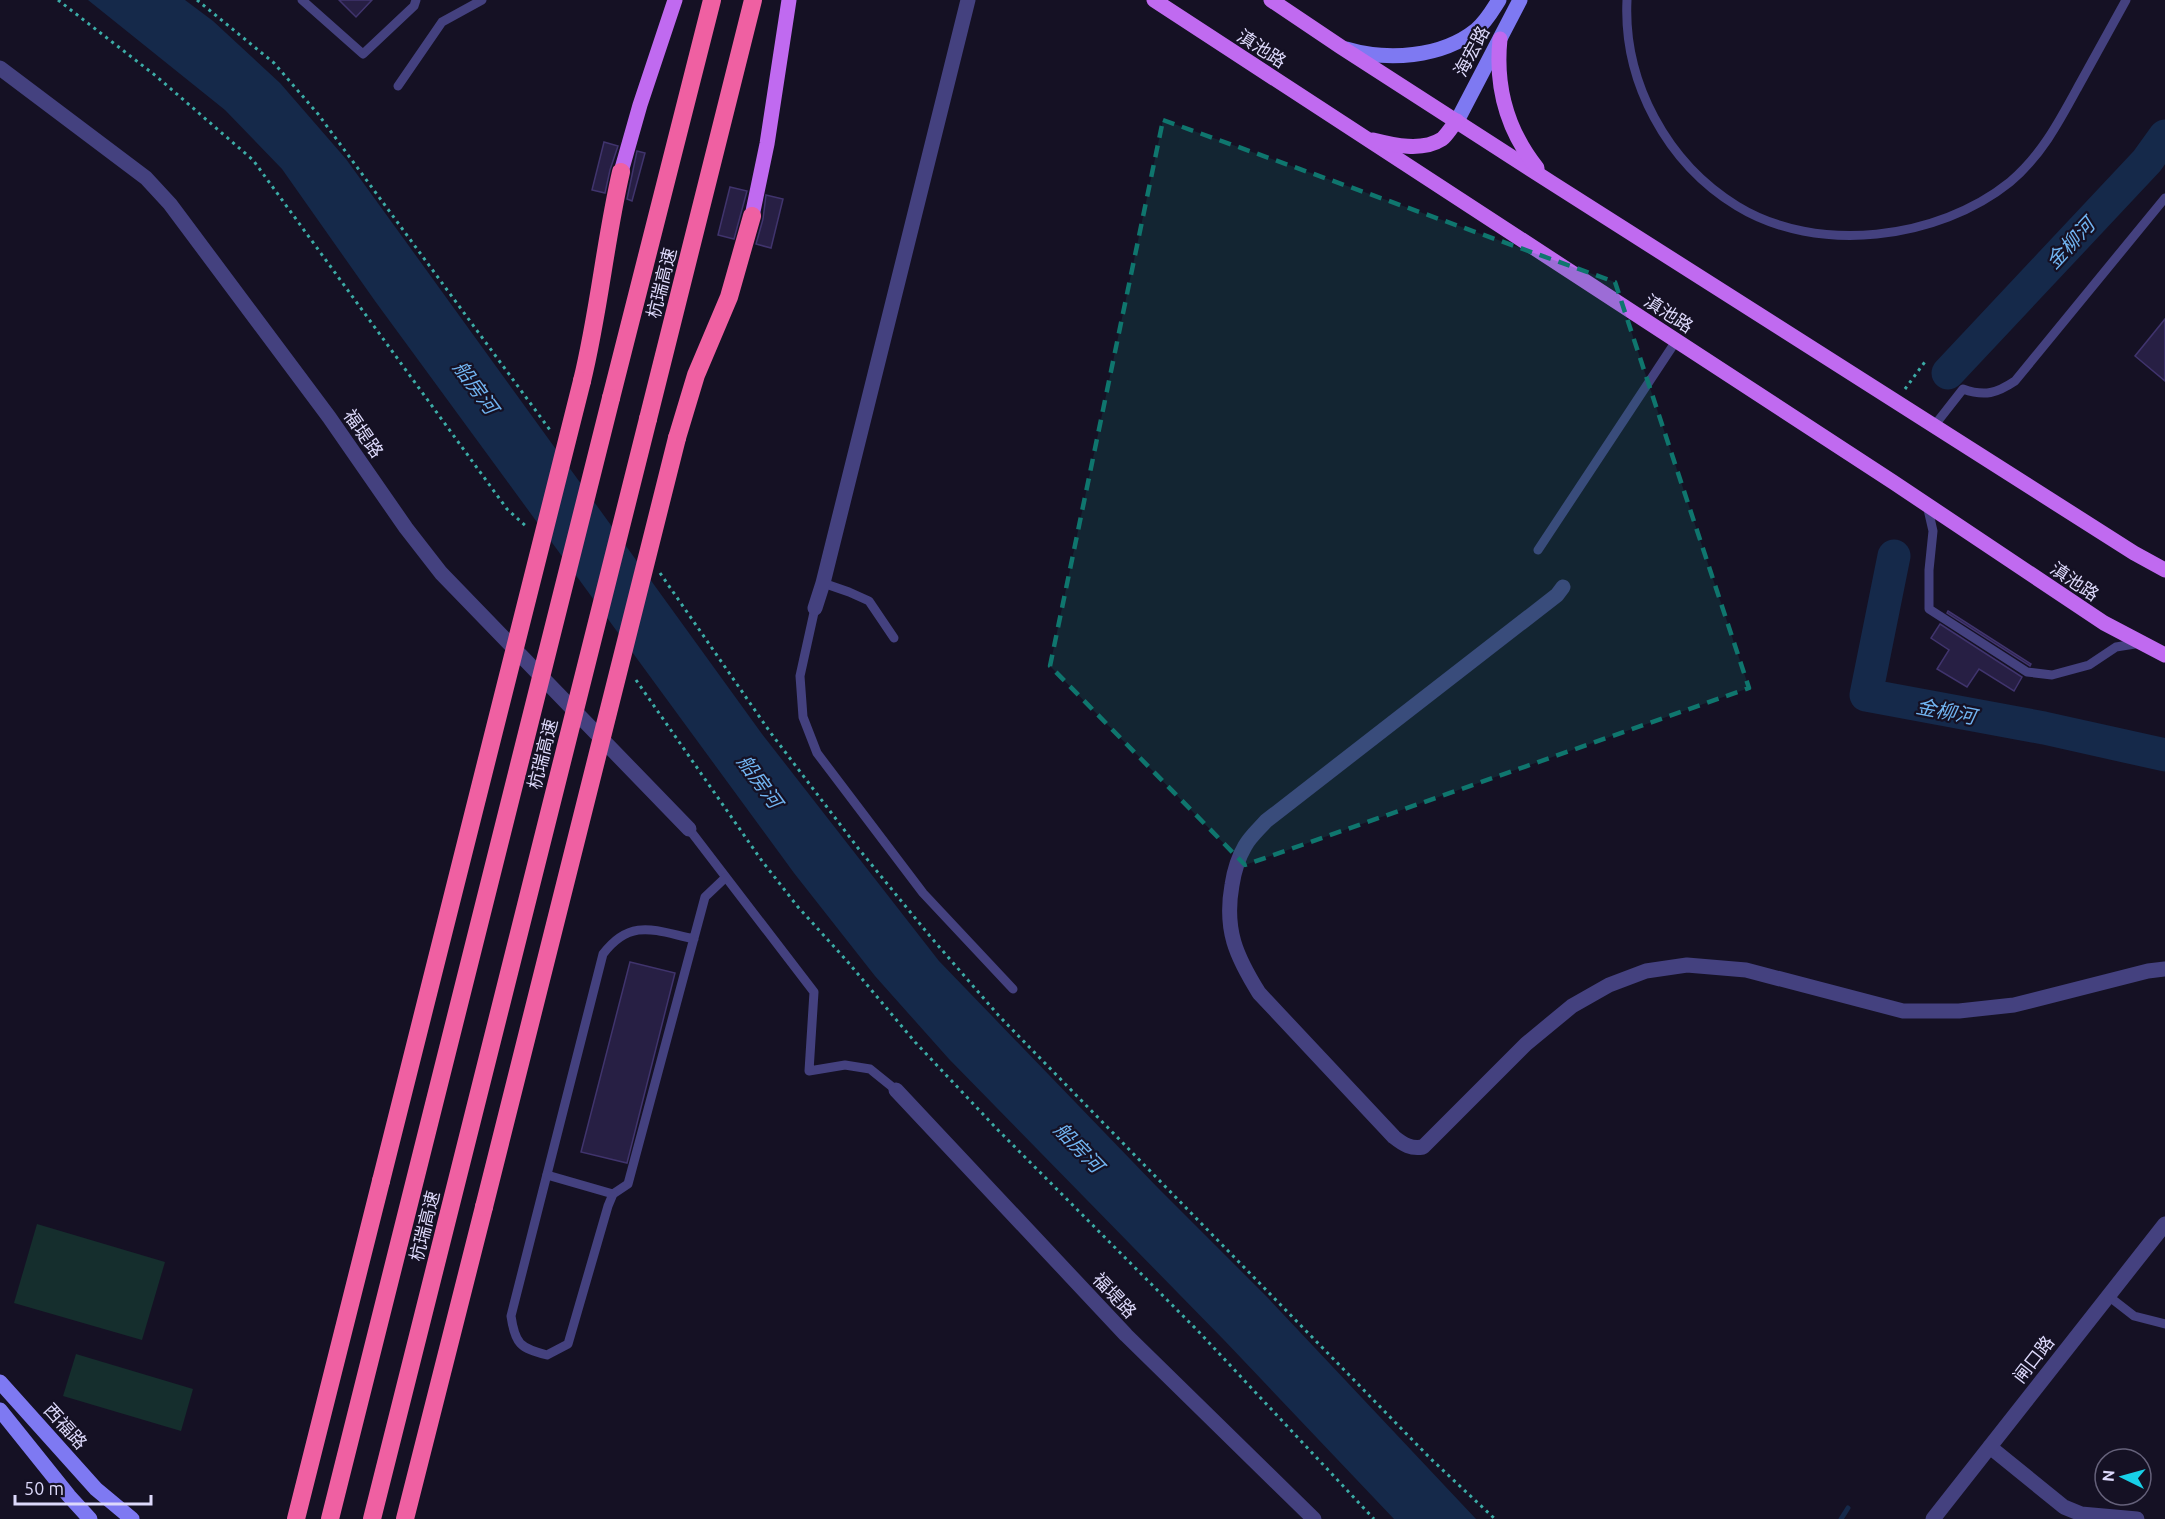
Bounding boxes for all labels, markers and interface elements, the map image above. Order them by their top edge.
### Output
street label: 海宏路 [1449,22,1493,80]
street label: 滇池路 [1234,25,1290,71]
water label: 金柳河 [2041,210,2102,273]
street label: 杭瑞高速 [643,246,679,320]
street label: 滇池路 [1641,290,1697,336]
water label: 船房河 [449,356,505,421]
street label: 福堤路 [340,405,388,461]
street label: 滇池路 [2047,558,2103,604]
water label: 金柳河 [1914,694,1982,729]
street label: 杭瑞高速 [524,717,560,791]
water label: 船房河 [733,750,789,815]
water label: 船房河 [1050,1117,1111,1179]
street label: 杭瑞高速 [406,1189,442,1263]
street label: 福堤路 [1089,1268,1141,1322]
street label: 闸口路 [2008,1332,2058,1386]
street label: 西福路 [41,1399,91,1453]
north arrow [2093,1447,2153,1507]
scale bar [15,1468,152,1506]
text: N [2099,1469,2118,1482]
text: 50 m [24,1478,64,1498]

